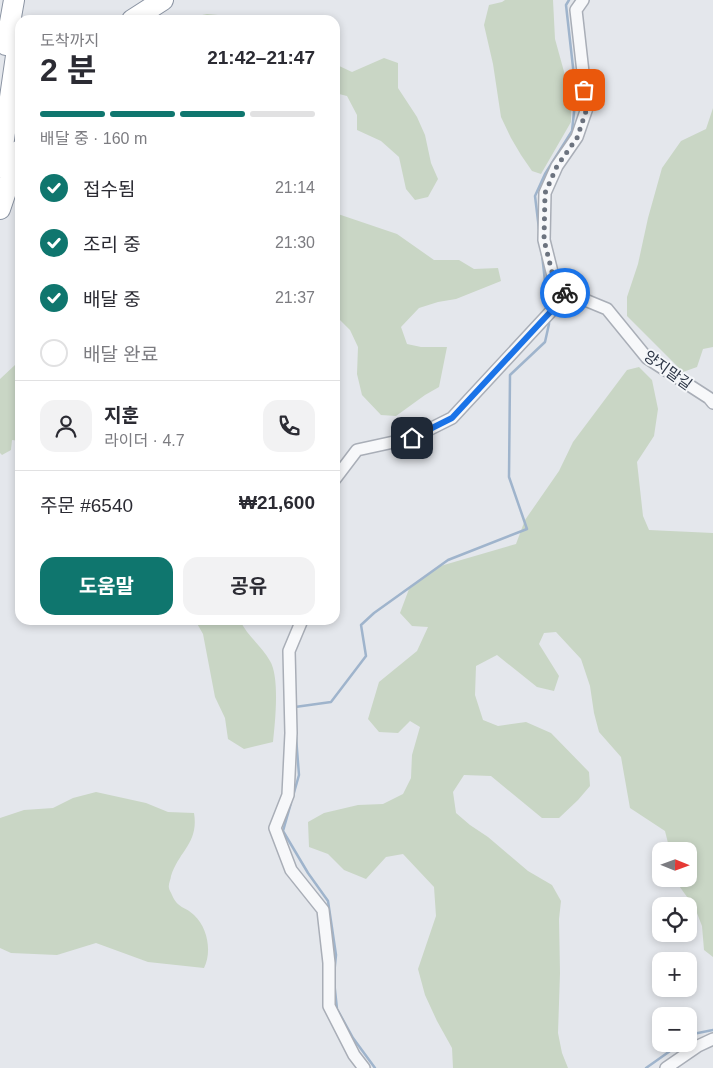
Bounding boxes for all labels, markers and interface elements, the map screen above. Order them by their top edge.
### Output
text: 도착까지 [40,32,99,49]
text: 21:42–21:47 [207,47,315,68]
text: 2 분 [40,52,96,88]
pin [563,69,605,111]
icon: bag [570,76,598,104]
text: 배달 중 · 160 m [40,130,147,147]
icon: check [40,174,68,202]
text: 접수됨 [83,179,135,200]
text: 21:14 [275,179,315,196]
icon: check [40,229,68,257]
text: 조리 중 [83,234,141,255]
text: 21:30 [275,234,315,251]
courier [540,268,590,318]
icon: bike [551,279,579,307]
icon: check [40,284,68,312]
text: 배달 중 [83,289,141,310]
text: 21:37 [275,289,315,306]
text: 배달 완료 [83,344,158,365]
street label: 양지말길 [641,347,695,393]
button: person [40,400,92,452]
button: phone [263,400,315,452]
text: 지훈 [104,405,139,426]
pin [391,417,433,459]
icon: home [398,424,426,452]
text: 라이더 · 4.7 [104,432,185,449]
text: ₩21,600 [239,492,315,513]
text: 주문 #6540 [40,495,133,516]
button: 도움말 [40,557,173,615]
button: 공유 [183,557,315,615]
north arrow [652,842,698,888]
map controls [652,842,697,1052]
button: locate [652,897,697,942]
button: + [652,952,697,997]
button: − [652,1007,697,1052]

